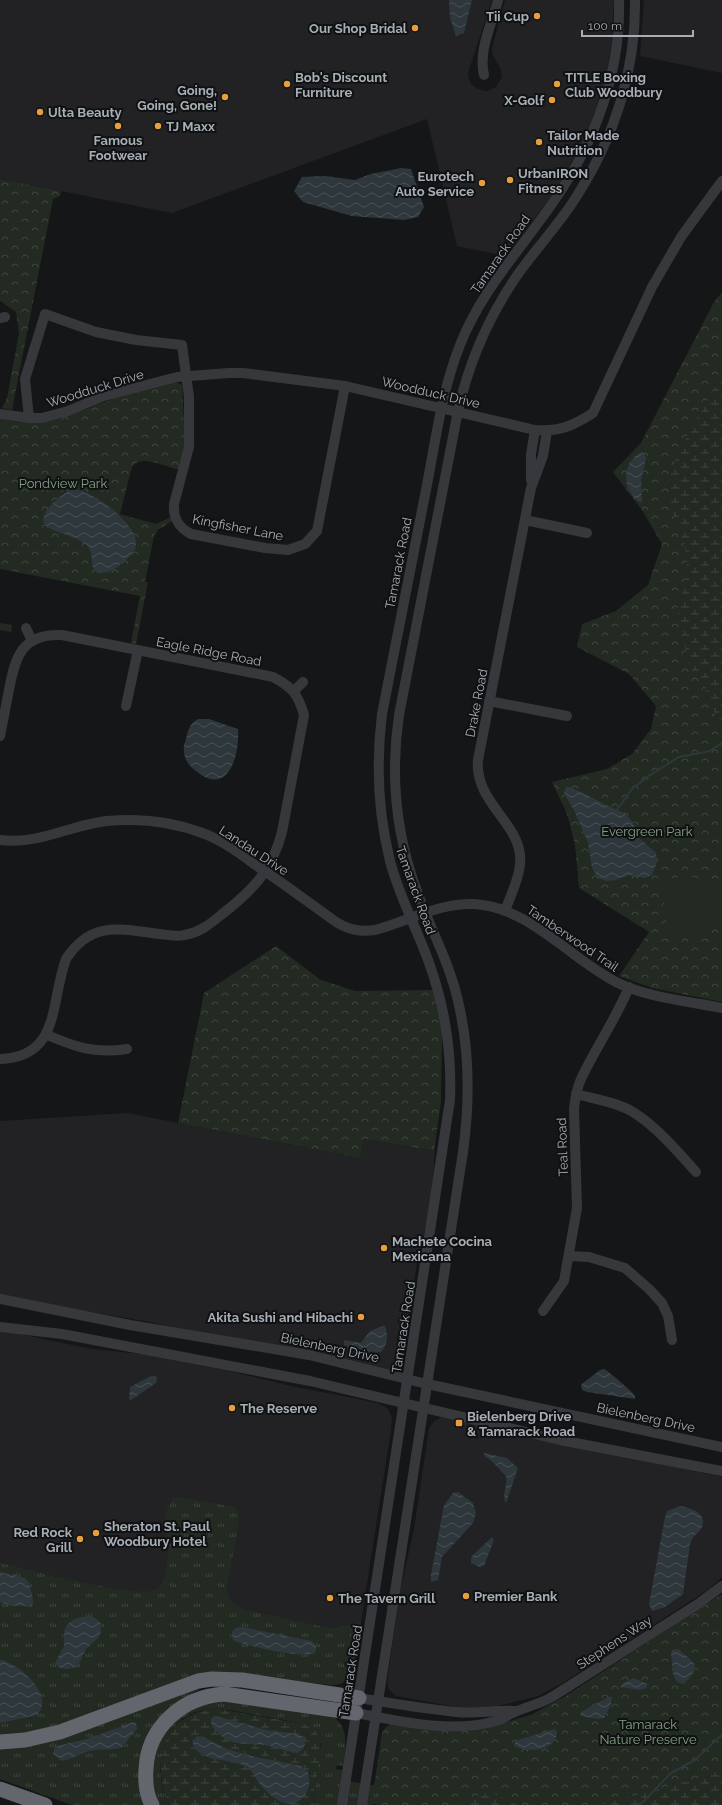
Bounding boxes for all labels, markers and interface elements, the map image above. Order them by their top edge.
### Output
place label: Tii Cup [486,9,529,24]
marker: Tii Cup [532,11,542,21]
scale bar [582,12,693,38]
text: 100 m [588,19,622,33]
place label: Our Shop Bridal [309,21,408,36]
marker: Our Shop Bridal [410,23,420,33]
place label: Bob's Discount Furniture [295,70,387,100]
place label: TITLE Boxing Club Woodbury [565,70,662,100]
marker: Bob's Discount Furniture [282,79,292,89]
marker: TITLE Boxing Club Woodbury [552,79,562,89]
place label: Going, Going, Gone! [137,83,217,113]
marker: Going, Going, Gone! [220,92,230,102]
place label: X-Golf [503,93,545,108]
marker: X-Golf [547,95,557,105]
place label: Ulta Beauty [48,105,122,120]
marker: Ulta Beauty [35,107,45,117]
place label: TJ Maxx [166,119,215,134]
marker: Famous Footwear [113,121,123,131]
marker: TJ Maxx [153,121,163,131]
place label: Tailor Made Nutrition [547,128,620,158]
place label: Famous Footwear [89,133,147,163]
marker: Tailor Made Nutrition [534,137,544,147]
place label: UrbanIRON Fitness [518,166,588,196]
place label: Eurotech Auto Service [395,169,474,199]
marker: UrbanIRON Fitness [505,175,515,185]
marker: Eurotech Auto Service [477,178,487,188]
street label: Tamarack Road [468,212,533,297]
street label: Woodduck Drive [45,367,146,410]
street label: Woodduck Drive [380,374,482,411]
park label: Pondview Park [19,476,107,491]
street label: Kingfisher Lane [191,511,285,544]
street label: Tamarack Road [382,516,415,610]
street label: Eagle Ridge Road [155,634,263,669]
street label: Drake Road [462,668,490,739]
street label: Landau Drive [216,822,291,879]
park label: Evergreen Park [601,824,693,839]
street label: Tamarack Road [393,844,438,936]
street label: Tamberwood Trail [524,902,622,975]
street label: Teal Road [554,1117,571,1177]
place label: Machete Cocina Mexicana [392,1234,493,1264]
marker: Machete Cocina Mexicana [379,1243,389,1253]
street label: Tamarack Road [389,1280,418,1374]
place label: Akita Sushi and Hibachi [207,1310,353,1325]
marker: Akita Sushi and Hibachi [356,1312,366,1322]
street label: Bielenberg Drive [279,1330,381,1365]
street label: Bielenberg Drive [595,1400,697,1435]
place label: The Reserve [240,1401,317,1416]
marker: The Reserve [227,1403,237,1413]
place label: Bielenberg Drive & Tamarack Road [467,1409,575,1439]
marker: Bielenberg Drive & Tamarack Road [454,1418,464,1428]
place label: Sheraton St. Paul Woodbury Hotel [104,1519,211,1549]
place label: Red Rock Grill [13,1525,73,1555]
marker: Sheraton St. Paul Woodbury Hotel [91,1528,101,1538]
marker: Red Rock Grill [75,1534,85,1544]
place label: Premier Bank [474,1589,558,1604]
place label: The Tavern Grill [338,1591,436,1606]
marker: Premier Bank [461,1591,471,1601]
marker: The Tavern Grill [325,1593,335,1603]
street label: Stephens Way [574,1613,655,1672]
street label: Tamarack Road [336,1624,365,1718]
park label: Tamarack Nature Preserve [599,1717,697,1747]

